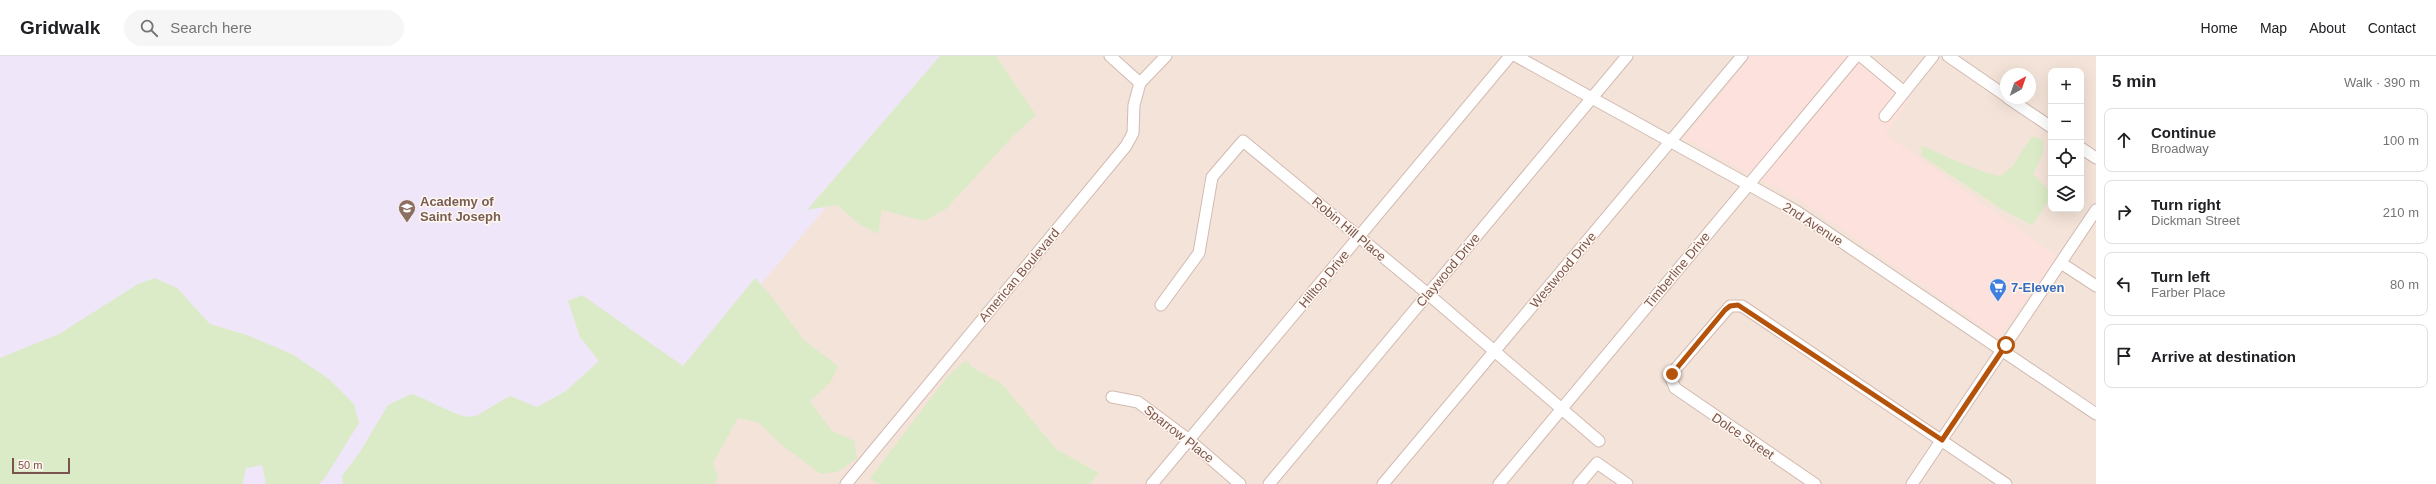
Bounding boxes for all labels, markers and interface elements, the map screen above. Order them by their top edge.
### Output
search box [124,10,404,46]
text: Gridwalk [20,17,100,38]
icon: search [138,17,160,39]
text: Search here [170,19,252,36]
text: Home [2201,20,2238,36]
text: Map [2260,20,2287,36]
text: About [2309,20,2346,36]
text: Contact [2368,20,2416,36]
north arrow [2000,68,2036,104]
map controls [2048,68,2084,212]
button: + [2048,68,2084,104]
text: 5 min [2112,72,2156,91]
text: Walk · 390 m [2344,75,2420,90]
button: − [2048,104,2084,140]
text: Continue [2151,124,2216,141]
icon: ahead [2113,129,2135,151]
text: 100 m [2383,133,2419,148]
button: locate [2048,140,2084,176]
text: Broadway [2151,141,2209,156]
button: layers [2048,176,2084,212]
place label: Academy of Saint Joseph [420,194,501,224]
street label: Robin Hill Place [1309,194,1389,264]
text: Turn right [2151,196,2221,213]
school or university icon: Academy of Saint Joseph [397,198,417,223]
street label: 2nd Avenue [1780,199,1846,249]
icon: right [2113,201,2135,223]
text: 210 m [2383,205,2419,220]
text: Dickman Street [2151,213,2240,228]
street label: American Boulevard [976,225,1062,325]
street label: Westwood Drive [1527,229,1599,311]
street label: Timberline Drive [1641,229,1713,311]
street label: Claywood Drive [1413,230,1483,310]
street label: Hilltop Drive [1296,247,1352,311]
text: Turn left [2151,268,2210,285]
icon: left [2113,273,2135,295]
supermarket icon: 7-Eleven [1988,277,2008,302]
text: 80 m [2390,277,2419,292]
place label: 7-Eleven [2011,280,2065,295]
text: Farber Place [2151,285,2225,300]
route start [1997,336,2015,354]
icon: arrive [2113,345,2135,367]
text: Arrive at destination [2151,348,2296,365]
route end [1663,365,1681,383]
street label: Sparrow Place [1141,402,1217,466]
street label: Dolce Street [1709,410,1777,462]
scale bar [12,456,70,475]
text: 50 m [18,459,42,471]

